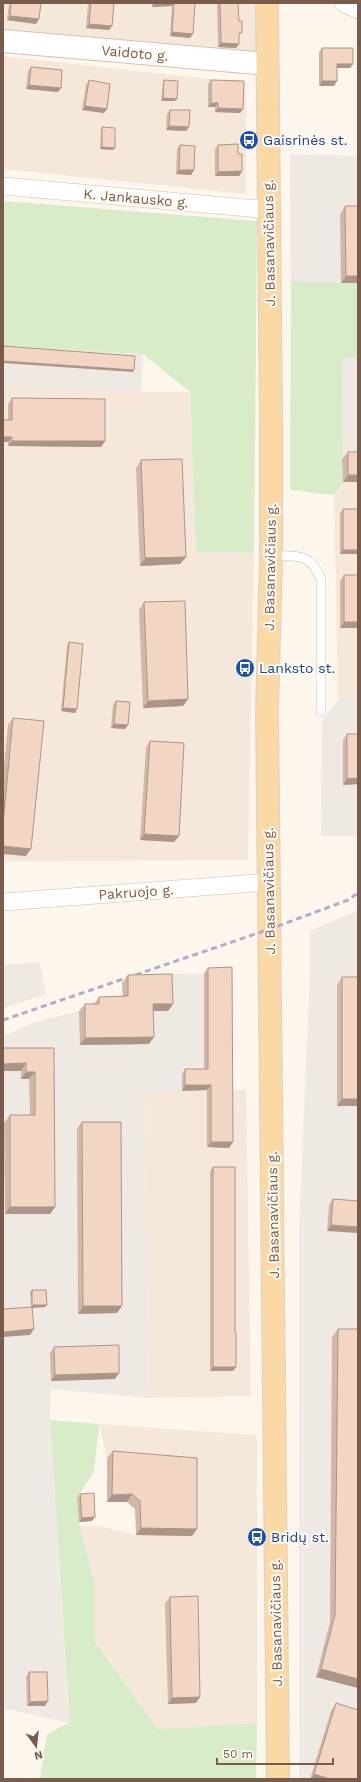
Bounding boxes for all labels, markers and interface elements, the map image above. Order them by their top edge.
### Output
street label: Vaidoto g. [101,42,169,64]
bus stop icon: Gaisrinės st. [238,129,260,151]
place label: Gaisrinės st. [263,132,347,148]
street label: J. Basanavičiaus g. [260,179,278,307]
street label: K. Jankausko g. [83,185,189,211]
street label: J. Basanavičiaus g. [261,503,279,631]
bus stop icon: Lanksto st. [234,657,256,679]
place label: Lanksto st. [259,660,335,676]
street label: J. Basanavičiaus g. [260,827,278,955]
street label: Pakruojo g. [98,881,174,903]
street label: J. Basanavičiaus g. [264,1151,282,1279]
bus stop icon: Bridų st. [246,1526,268,1548]
place label: Bridų st. [271,1529,329,1545]
street label: J. Basanavičiaus g. [267,1559,285,1687]
north arrow [16,1726,56,1766]
scale bar [217,1740,333,1766]
text: 50 m [223,1747,253,1761]
text: N [33,1748,44,1763]

